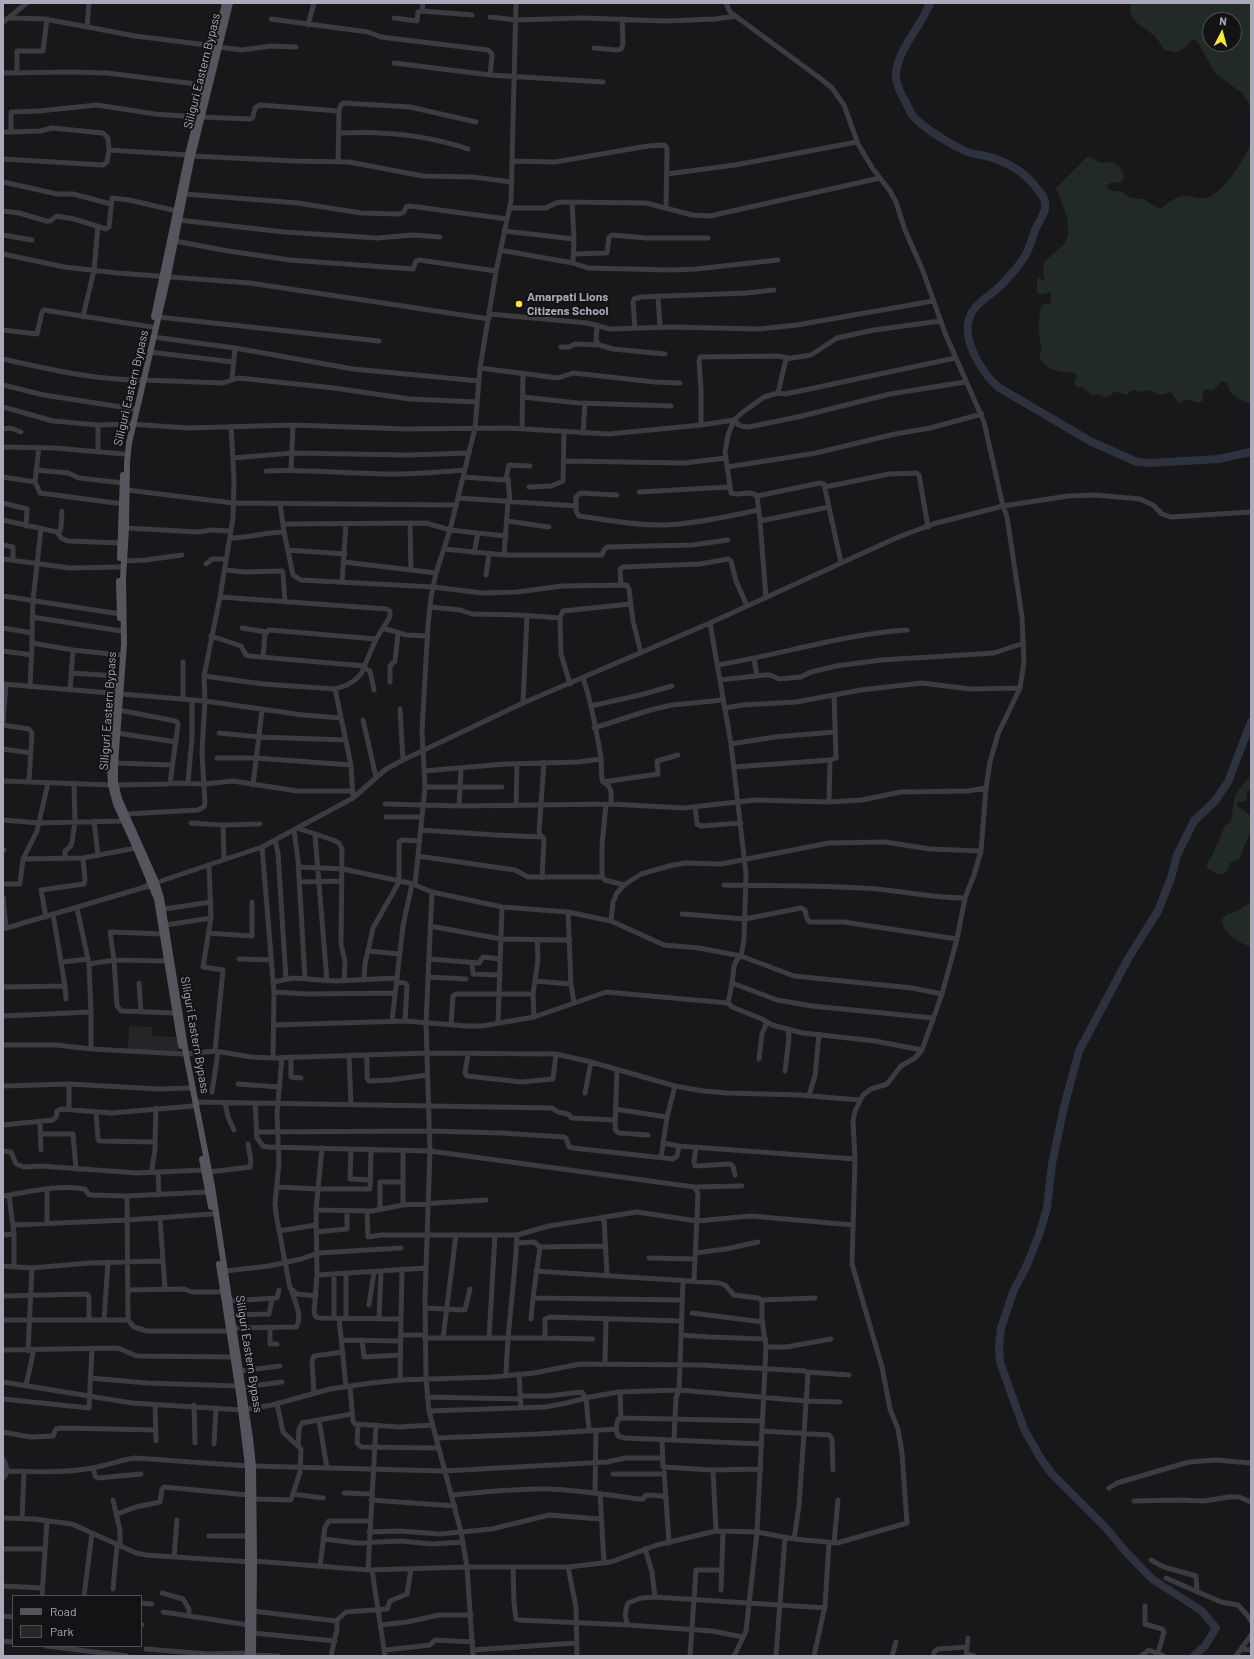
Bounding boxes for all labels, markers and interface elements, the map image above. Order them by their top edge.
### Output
street label: Siliguri Eastern Bypass [181,12,223,130]
north arrow [1202,12,1242,52]
text: N [1219,14,1228,27]
place label: Amarpati Lions Citizens School [527,290,608,318]
marker: Amarpati Lions Citizens School [514,299,524,309]
street label: Siliguri Eastern Bypass [111,329,151,447]
street label: Siliguri Eastern Bypass [97,651,119,771]
street label: Siliguri Eastern Bypass [178,975,212,1095]
street label: Siliguri Eastern Bypass [233,1294,265,1414]
legend [12,1595,142,1647]
text: Road [50,1604,77,1618]
text: Park [50,1624,74,1638]

